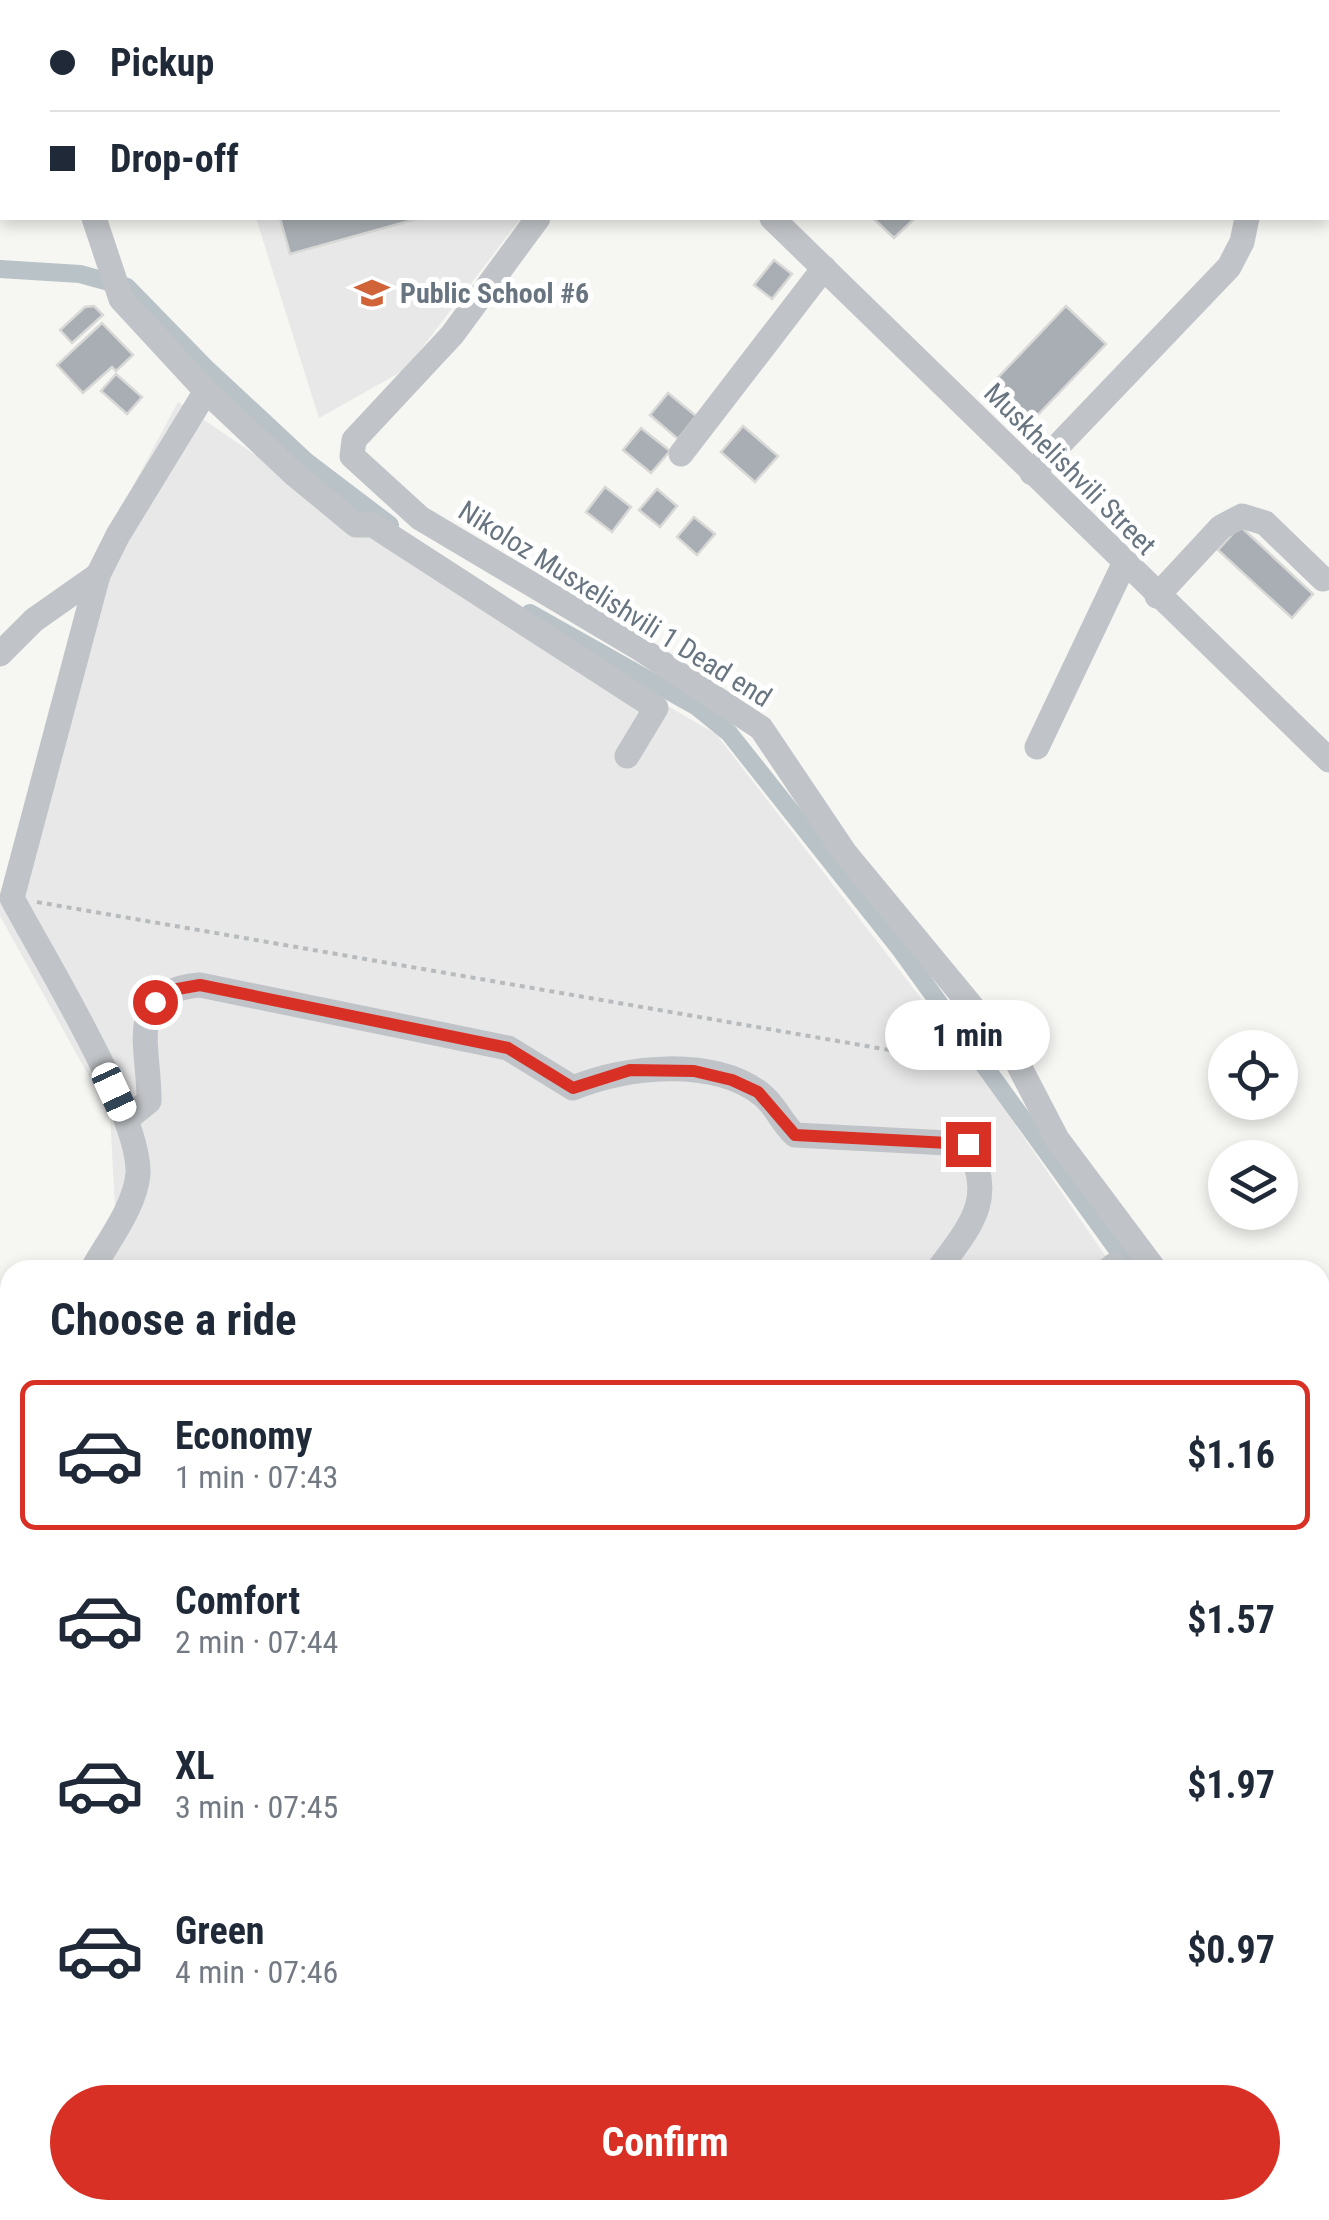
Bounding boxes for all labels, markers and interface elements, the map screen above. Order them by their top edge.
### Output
text: Pickup [110,41,214,85]
text: Drop-off [110,137,239,181]
school or university icon: Public School #6 [353,274,391,312]
place label: Public School #6 [400,277,589,310]
street label: Muskhelishvili Street [977,376,1163,562]
street label: Nikoloz Musxelishvili 1 Dead end [453,494,777,714]
route start [133,980,178,1025]
callout: 1 min [886,999,1050,1069]
text: 1 min [932,1016,1003,1054]
map controls [1208,1030,1298,1230]
button: locate [1208,1030,1298,1120]
car [88,1058,140,1126]
route end [946,1122,991,1167]
button: layers [1208,1140,1298,1230]
text: Choose a ride [50,1293,297,1346]
icon: car [55,1410,145,1500]
text: Economy [175,1414,312,1458]
text: $1.16 [1187,1433,1275,1477]
text: 1 min · 07:43 [175,1458,338,1496]
icon: car [55,1575,145,1665]
text: Comfort [175,1579,300,1623]
text: $1.57 [1187,1598,1275,1642]
text: 2 min · 07:44 [175,1623,338,1661]
icon: car [55,1740,145,1830]
text: XL [175,1744,214,1788]
text: $1.97 [1187,1763,1275,1807]
text: 3 min · 07:45 [175,1788,338,1826]
icon: car [55,1905,145,1995]
text: Green [175,1909,265,1953]
text: $0.97 [1187,1928,1275,1972]
text: 4 min · 07:46 [175,1953,338,1991]
button: Confirm [50,2085,1280,2200]

